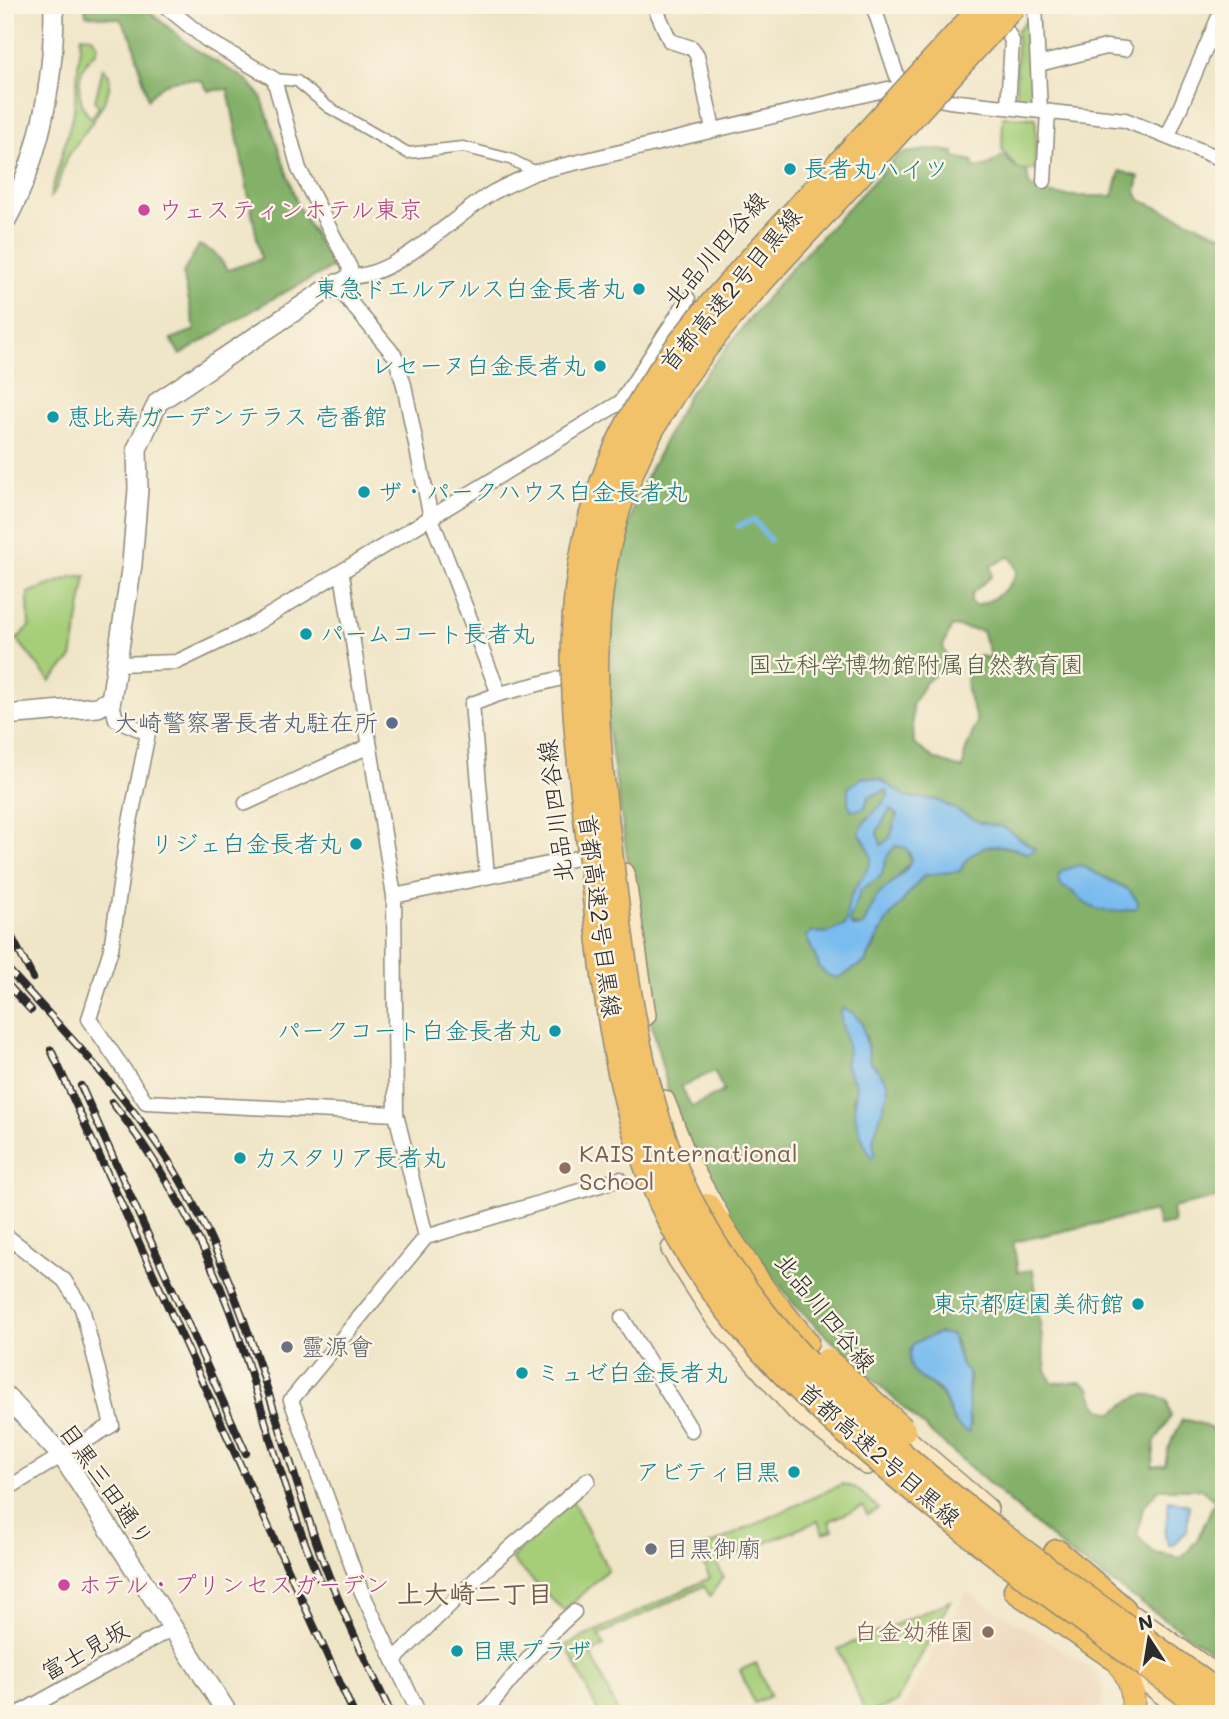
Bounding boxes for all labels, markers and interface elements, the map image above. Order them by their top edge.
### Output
place label: 長者丸ハイツ [804,152,948,183]
marker: 長者丸ハイツ [782,161,798,177]
street label: 北品川四谷線 [656,185,774,314]
place label: ウェスティンホテル東京 [158,193,422,224]
street label: 首都高速2号目黒線 [652,200,808,378]
marker: ウェスティンホテル東京 [136,202,152,218]
place label: 東急ドエルアルス白金長者丸 [314,272,625,303]
marker: 東急ドエルアルス白金長者丸 [631,281,647,297]
place label: レセーヌ白金長者丸 [371,349,586,380]
marker: レセーヌ白金長者丸 [592,358,608,374]
place label: 恵比寿ガーデンテラス 壱番館 [67,400,387,431]
marker: 恵比寿ガーデンテラス 壱番館 [45,409,61,425]
place label: ザ・パークハウス白金長者丸 [378,475,688,506]
marker: ザ・パークハウス白金長者丸 [356,484,372,500]
place label: パームコート長者丸 [320,617,535,648]
marker: パームコート長者丸 [298,626,314,642]
park label: 国立科学博物館附属自然教育園 [748,648,1084,679]
place label: 大崎警察署長者丸駐在所 [114,706,378,737]
marker: 大崎警察署長者丸駐在所 [384,715,400,731]
street label: 北品川四谷線 [530,738,579,885]
street label: 首都高速2号目黒線 [573,812,628,1020]
place label: リジェ白金長者丸 [150,827,342,858]
marker: リジェ白金長者丸 [348,836,364,852]
place label: パークコート白金長者丸 [277,1014,541,1045]
marker: パークコート白金長者丸 [547,1023,563,1039]
place label: KAIS International School [579,1137,798,1196]
place label: カスタリア長者丸 [254,1141,446,1172]
marker: カスタリア長者丸 [232,1150,248,1166]
marker: KAIS International School [557,1160,573,1176]
street label: 北品川四谷線 [769,1246,884,1378]
place label: 東京都庭園美術館 [932,1287,1124,1318]
marker: 東京都庭園美術館 [1130,1296,1146,1312]
place label: 靈源會 [301,1330,373,1361]
marker: 靈源會 [279,1339,295,1355]
place label: ミュゼ白金長者丸 [536,1356,728,1387]
marker: ミュゼ白金長者丸 [514,1365,530,1381]
street label: 首都高速2号目黒線 [792,1375,968,1533]
street label: 目黒三田通り [53,1416,161,1552]
place label: アビティ目黒 [636,1455,780,1486]
marker: アビティ目黒 [786,1464,802,1480]
place label: 目黒御廟 [665,1532,761,1563]
marker: 目黒御廟 [643,1541,659,1557]
place label: ホテル・プリンセスガーデン [78,1568,390,1599]
district label: 上大崎二丁目 [397,1576,553,1610]
marker: ホテル・プリンセスガーデン [56,1577,72,1593]
north arrow [1114,1604,1184,1674]
text: N [1136,1608,1155,1636]
street label: 富士見坂 [35,1613,134,1687]
place label: 白金幼稚園 [854,1615,974,1646]
marker: 白金幼稚園 [980,1624,996,1640]
place label: 目黒プラザ [471,1634,591,1665]
marker: 目黒プラザ [449,1643,465,1659]

